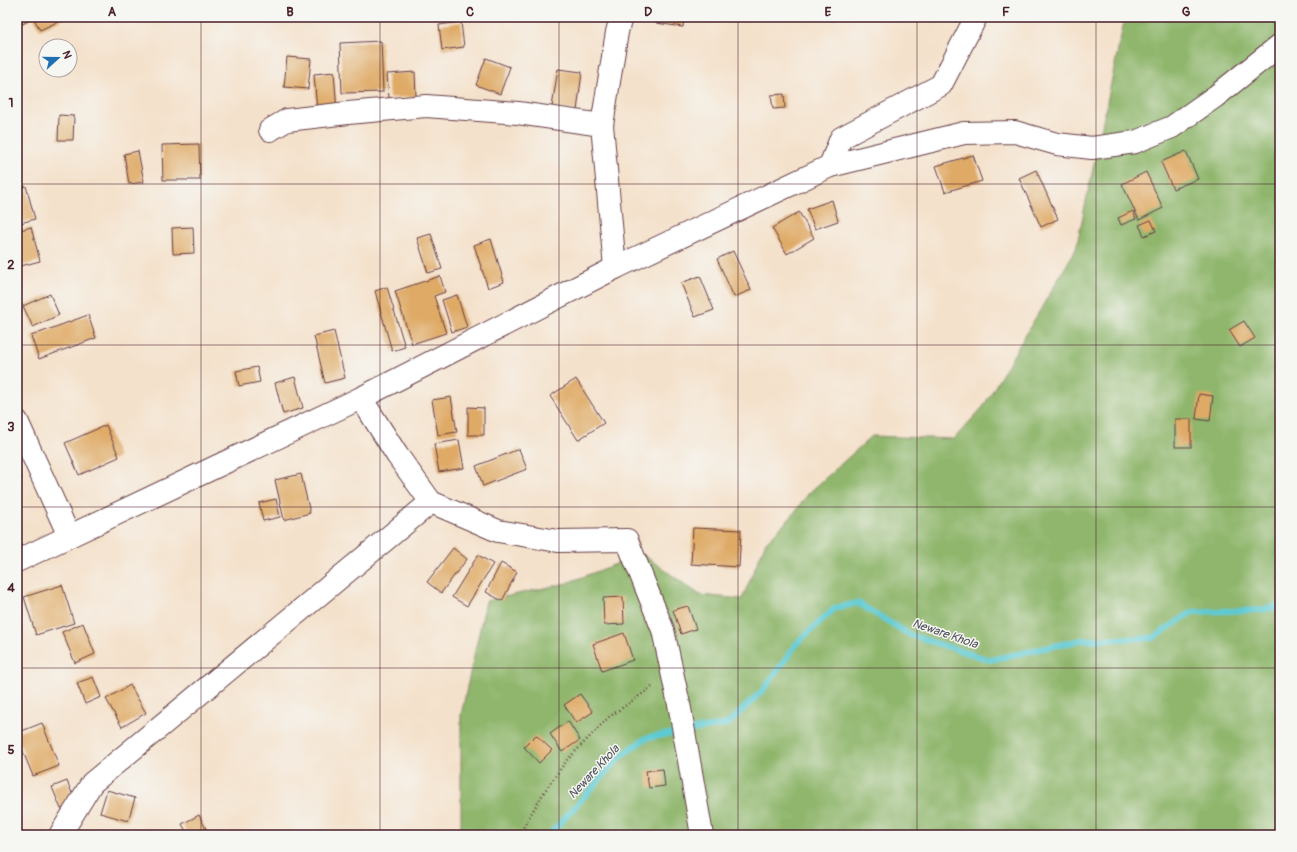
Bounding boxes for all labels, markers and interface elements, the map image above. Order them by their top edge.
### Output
text: A [108,4,117,20]
text: B [286,4,294,20]
text: C [466,4,474,20]
text: D [644,4,652,20]
text: E [825,4,832,20]
text: F [1002,4,1010,20]
text: G [1182,4,1191,20]
north arrow [38,38,78,78]
text: N [59,49,74,61]
text: 1 [8,95,14,111]
text: 2 [7,257,15,273]
text: 3 [7,419,15,435]
text: 4 [7,580,15,596]
water label: Neware Khola [910,616,981,653]
water label: Neware Khola [565,741,624,802]
text: 5 [7,742,15,758]

